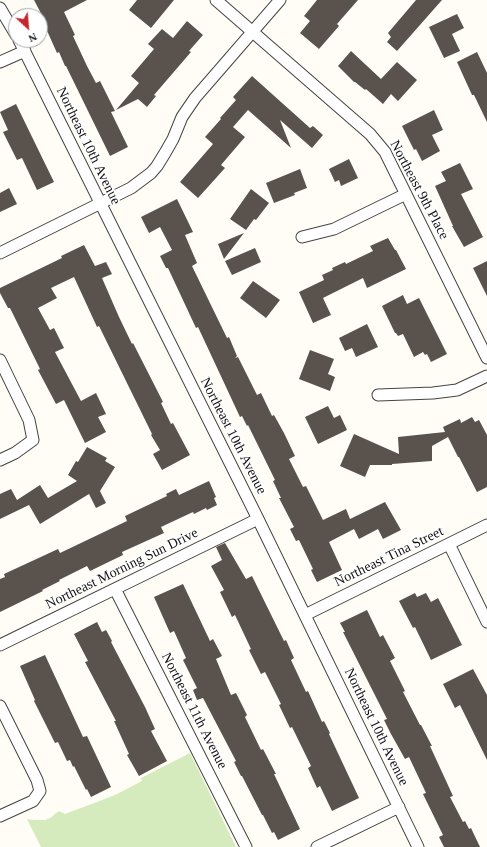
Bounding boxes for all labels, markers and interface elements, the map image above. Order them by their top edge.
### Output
north arrow [8,8,48,48]
text: N [27,31,39,45]
street label: Northeast 10th Avenue [52,84,124,208]
street label: Northeast 9th Place [386,138,452,242]
street label: Northeast 10th Avenue [196,375,270,497]
street label: Northeast Tina Street [332,523,446,591]
street label: Northeast Morning Sun Drive [43,525,201,613]
street label: Northeast 11th Avenue [157,650,231,772]
street label: Northeast 10th Avenue [340,665,412,789]

